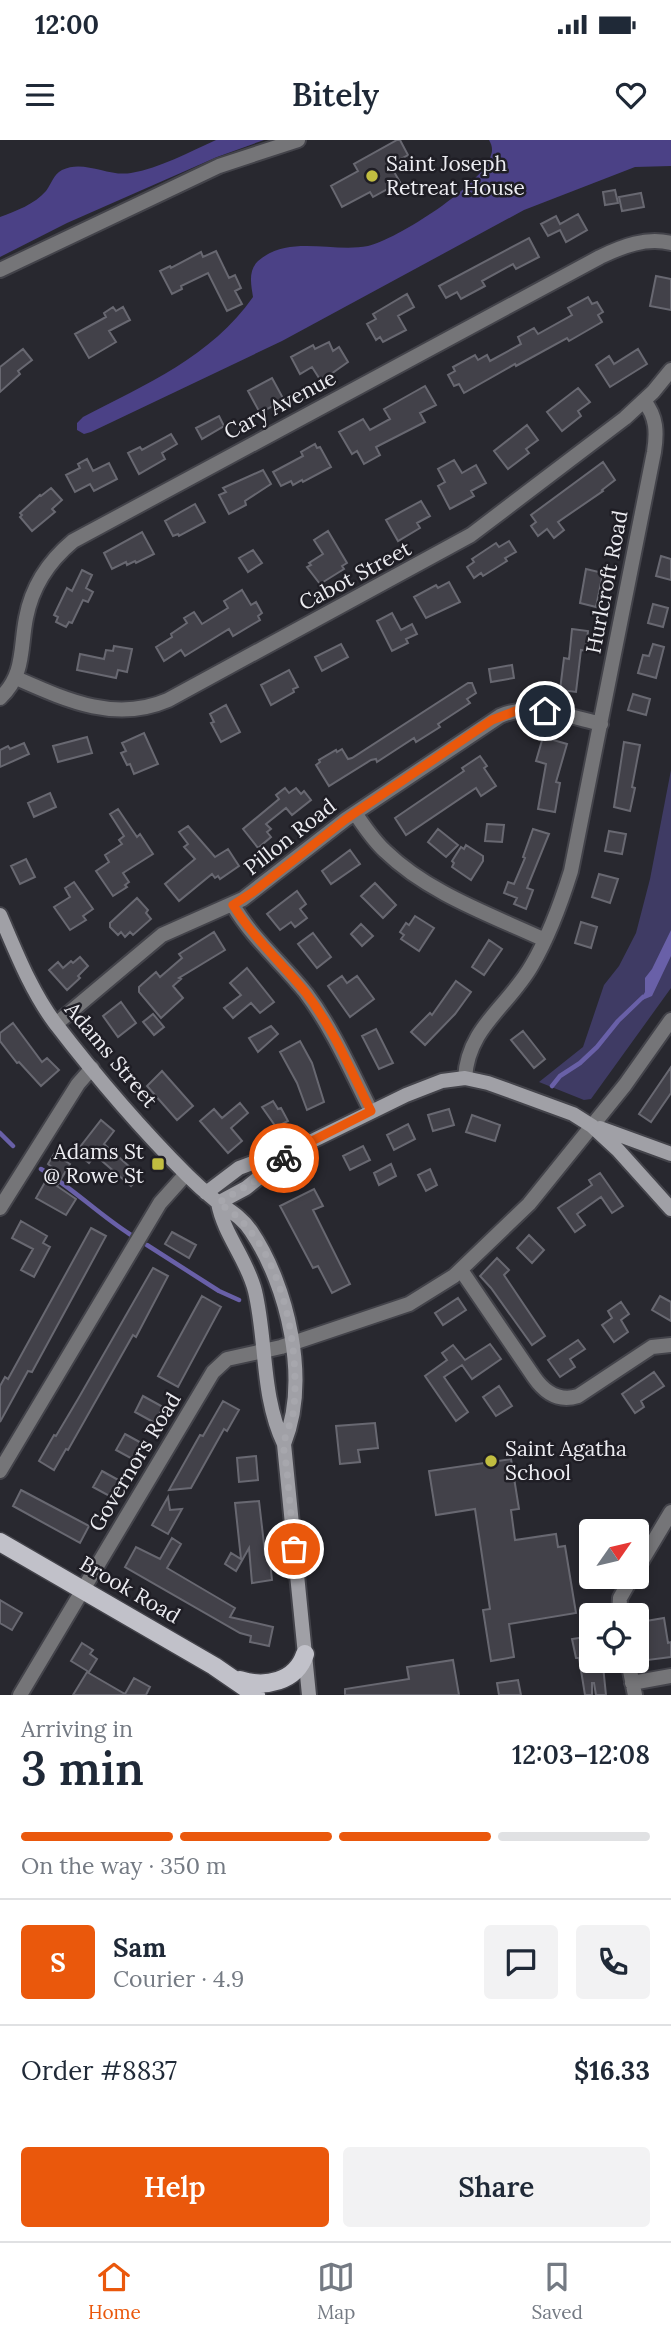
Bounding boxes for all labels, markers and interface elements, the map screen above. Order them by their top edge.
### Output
text: 12:00 [35,8,99,41]
text: Bitely [292,74,379,115]
icon: menu [21,76,59,114]
icon: heart [612,76,650,114]
place label: Saint Joseph Retreat House [386,150,525,201]
marker: Saint Joseph Retreat House [364,168,380,184]
street label: Cary Avenue [219,364,340,445]
street label: Hurlcroft Road [579,508,634,656]
street label: Cabot Street [294,534,416,616]
pin [515,681,575,741]
icon: home [526,692,564,730]
street label: Pillon Road [238,792,341,881]
street label: Adams Street [59,995,164,1114]
courier [249,1123,319,1193]
place label: Adams St @ Rowe St [43,1138,145,1189]
icon: bike [265,1139,303,1177]
marker: Adams St @ Rowe St [150,1156,166,1172]
street label: Governors Road [83,1387,187,1536]
place label: Saint Agatha School [505,1435,627,1486]
marker: Saint Agatha School [483,1453,499,1469]
pin [264,1519,324,1579]
north arrow [579,1519,649,1589]
map controls [579,1519,649,1673]
icon: bag [275,1530,313,1568]
street label: Brook Road [75,1550,185,1629]
button: locate [579,1603,649,1673]
text: Arriving in [21,1714,133,1743]
text: 12:03–12:08 [512,1738,650,1771]
text: 3 min [21,1739,144,1798]
text: On the way · 350 m [21,1851,227,1880]
button: chat [484,1925,558,1999]
button: phone [576,1925,650,1999]
text: Sam [113,1931,166,1964]
text: S [50,1946,66,1979]
text: Courier · 4.9 [113,1964,244,1993]
text: Order #8837 [21,2054,177,2087]
text: $16.33 [574,2054,650,2087]
button: Help [21,2147,329,2227]
button: Share [343,2147,650,2227]
tab: Home [88,2258,141,2324]
tab: Map [317,2258,355,2324]
tab: Saved [532,2258,583,2324]

